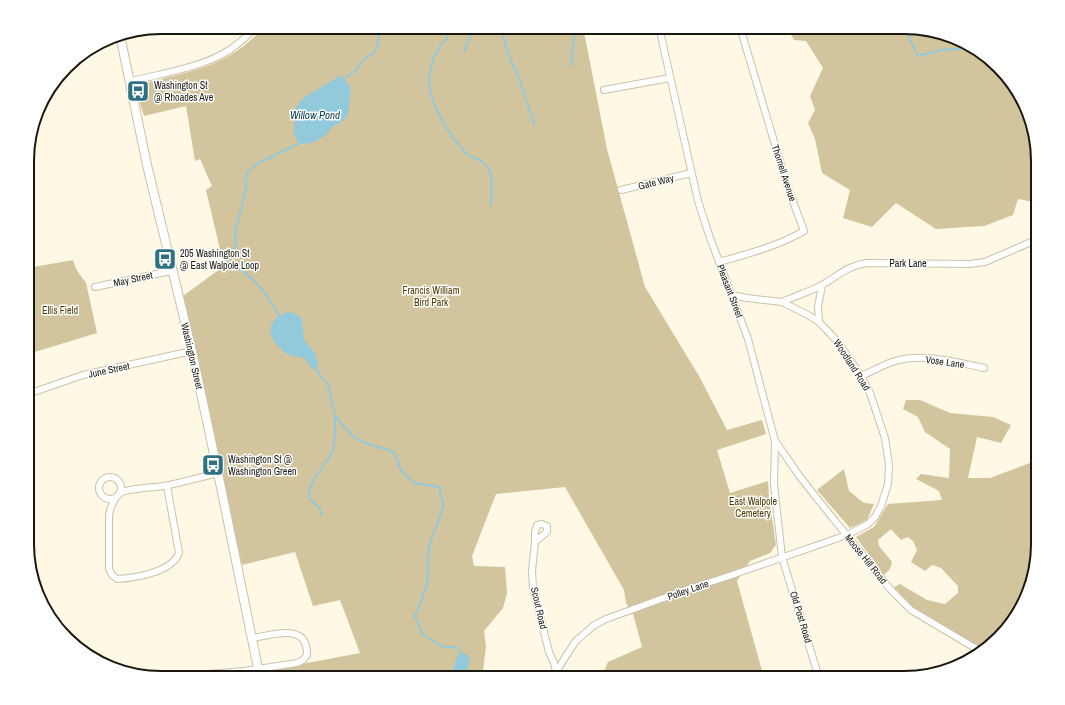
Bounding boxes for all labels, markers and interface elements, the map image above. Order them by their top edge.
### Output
bus stop icon: Washington St @ Rhoades Ave [125,78,151,104]
place label: Washington St @ Rhoades Ave [154,79,214,104]
water label: Willow Pond [290,108,341,122]
street label: Thornell Avenue [769,143,799,204]
street label: Gate Way [637,171,676,193]
bus stop icon: 205 Washington St @ East Walpole Loop [152,246,178,272]
place label: 205 Washington St @ East Walpole Loop [180,247,260,272]
street label: Park Lane [889,257,927,270]
street label: Pleasant Street [714,262,746,320]
street label: May Street [112,268,154,289]
park label: Francis William Bird Park [403,284,460,309]
park label: Ellis Field [42,304,78,317]
street label: Washington Street [178,322,206,391]
street label: Woodland Road [831,337,873,393]
street label: Vose Lane [925,353,966,371]
street label: June Street [87,359,132,381]
bus stop icon: Washington St @ Washington Green [200,452,226,478]
place label: Washington St @ Washington Green [228,453,297,478]
park label: East Walpole Cemetery [729,495,777,520]
street label: Moose Hill Road [842,531,890,587]
street label: Polley Lane [666,577,711,603]
street label: Scout Road [528,586,550,630]
street label: Old Post Road [787,590,815,644]

